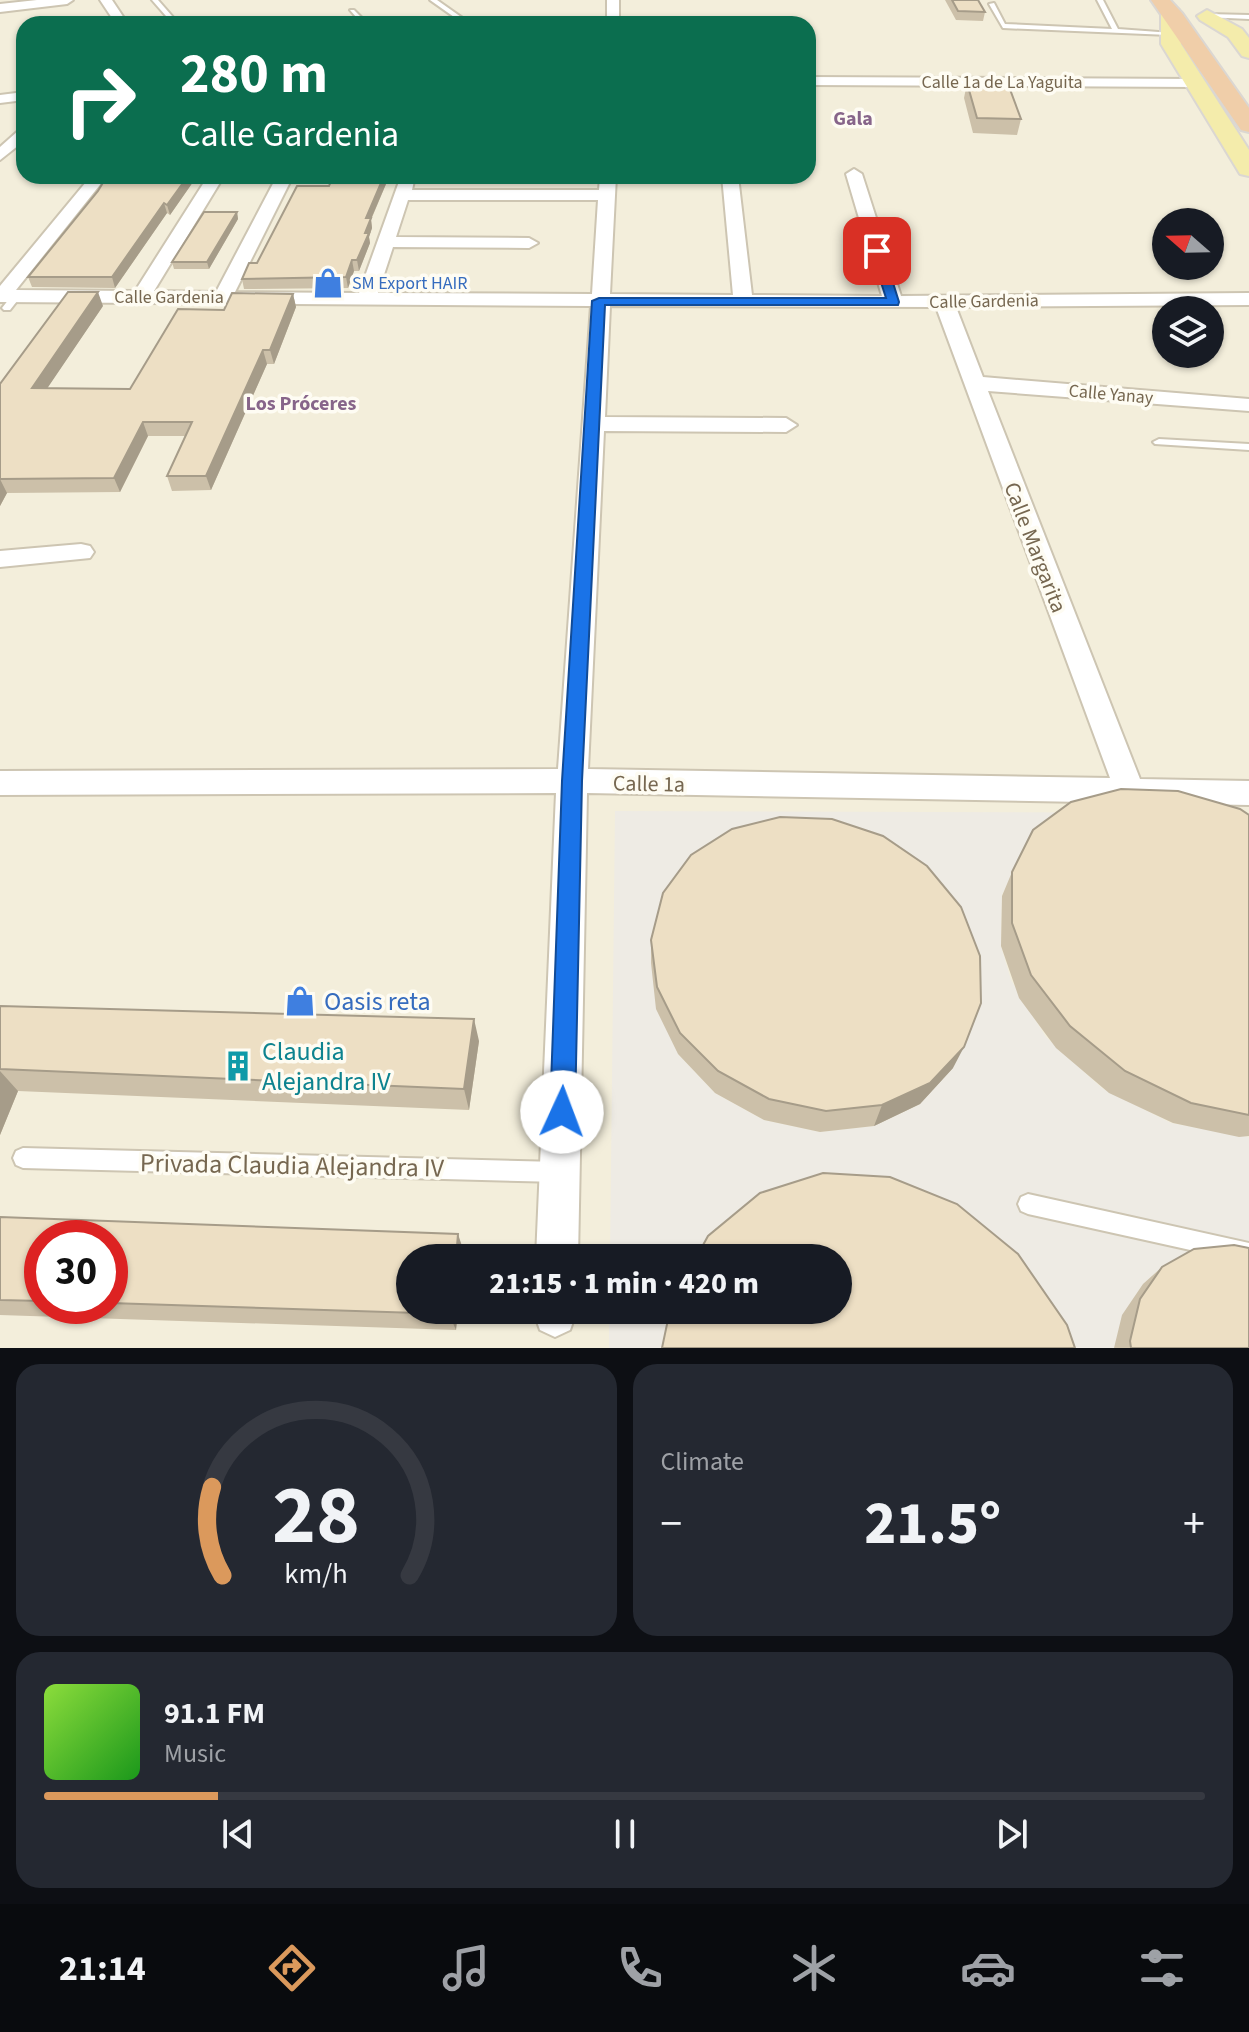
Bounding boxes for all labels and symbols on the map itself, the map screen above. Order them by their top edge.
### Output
street label: Calle 1a de La Yaguita [921,70,1083,95]
district label: Gala [833,105,873,133]
north arrow [1152,208,1224,280]
pin [843,217,911,285]
shop icon: SM Export HAIR [311,266,345,300]
place label: SM Export HAIR [352,271,467,296]
street label: Calle Gardenia [114,285,224,310]
street label: Calle Gardenia [929,288,1039,315]
street label: Calle Yanay [1068,378,1155,411]
district label: Los Próceres [246,390,357,418]
street label: Calle Margarita [995,477,1075,617]
street label: Calle 1a [613,767,685,801]
place label: Oasis reta [324,983,431,1020]
shop icon: Oasis reta [283,984,317,1018]
place label: Claudia Alejandra IV [262,1033,391,1100]
building icon: Claudia Alejandra IV [221,1049,255,1083]
position arrow [520,1070,604,1154]
street label: Privada Claudia Alejandra IV [140,1144,445,1187]
speed limit sign: 30 [24,1220,128,1324]

